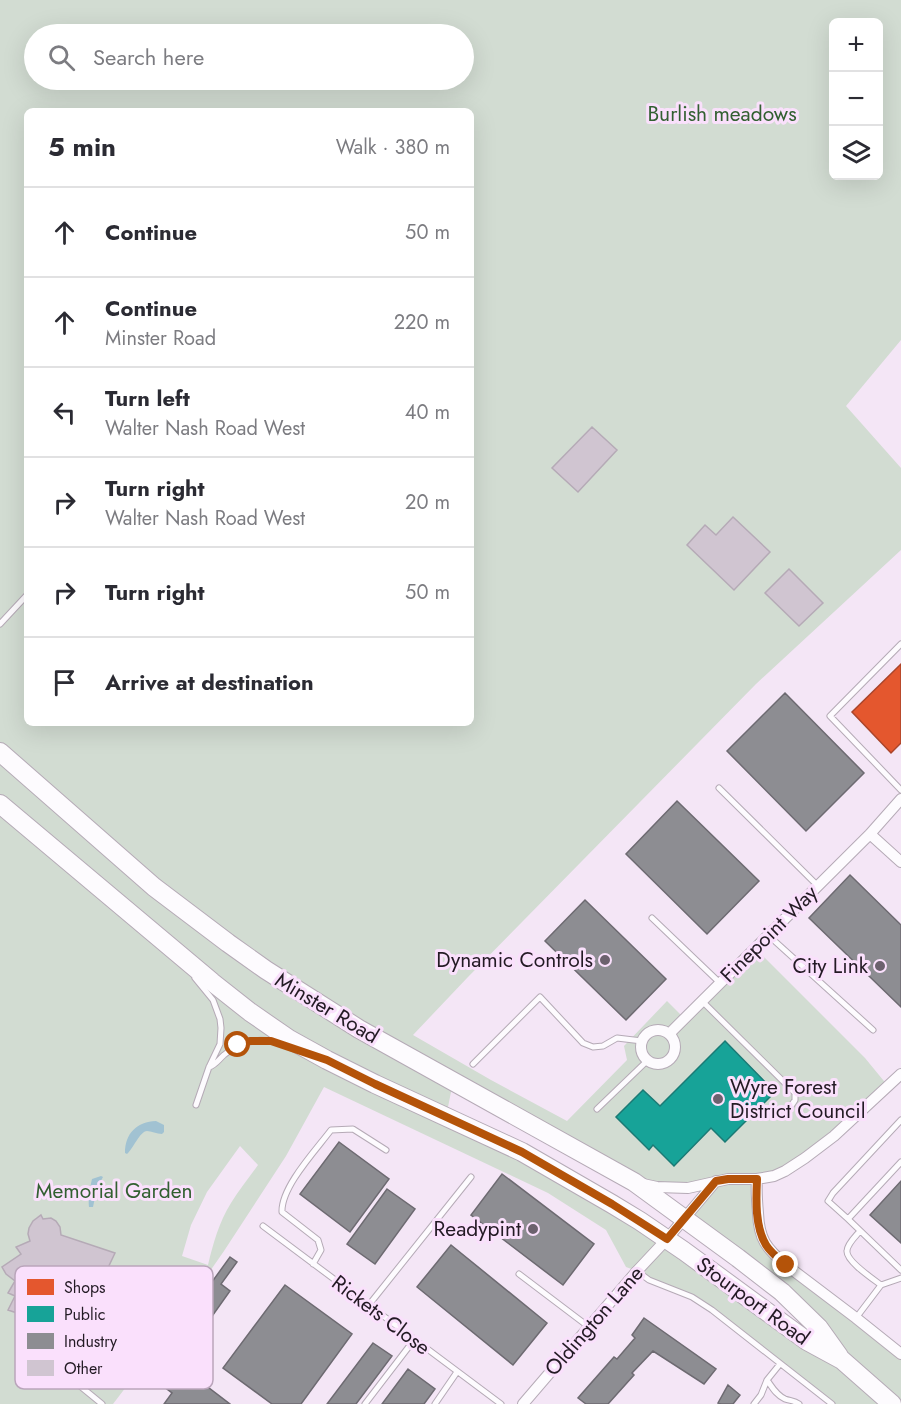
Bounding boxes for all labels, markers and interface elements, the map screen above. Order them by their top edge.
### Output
map controls [829,18,883,180]
button: + [829,18,883,72]
search box [24,24,474,90]
icon: search [45,41,78,74]
text: Search here [93,41,204,73]
button: − [829,72,883,126]
park label: Burlish meadows [647,99,797,129]
button: layers [829,126,883,180]
text: 5 min [48,128,116,166]
text: Walk · 380 m [336,133,450,162]
icon: ahead [48,216,81,249]
text: Continue [105,216,197,248]
text: 50 m [405,218,450,247]
text: Continue [105,292,197,324]
icon: ahead [48,306,81,339]
text: 220 m [394,308,450,337]
text: Minster Road [105,324,216,353]
text: Turn left [105,382,190,414]
icon: left [48,396,81,429]
text: 40 m [405,398,450,427]
text: Walter Nash Road West [105,414,305,443]
text: Turn right [105,472,205,504]
icon: right [48,486,81,519]
text: 20 m [405,488,450,517]
text: Walter Nash Road West [105,504,305,533]
icon: right [48,576,81,609]
text: Turn right [105,576,205,608]
text: 50 m [405,578,450,607]
icon: arrive [48,666,81,699]
text: Arrive at destination [105,666,314,698]
street label: Finepoint Way [713,878,825,990]
place label: Dynamic Controls [436,945,593,975]
place label: City Link [792,951,869,981]
marker: Dynamic Controls [598,953,612,967]
marker: City Link [873,959,887,973]
street label: Minster Road [269,965,385,1051]
route start [224,1031,250,1057]
place label: Wyre Forest District Council [730,1072,866,1126]
marker: Wyre Forest District Council [711,1092,725,1106]
park label: Memorial Garden [36,1176,192,1206]
place label: Readypint [434,1214,521,1244]
marker: Readypint [526,1222,540,1236]
street label: Stourport Road [690,1250,816,1352]
route end [772,1251,798,1277]
street label: Oldington Lane [538,1259,650,1383]
legend [15,1266,213,1389]
street label: Rickets Close [325,1268,437,1362]
text: Shops [64,1276,105,1299]
text: Public [64,1303,105,1326]
text: Industry [64,1330,118,1353]
text: Other [64,1357,103,1380]

